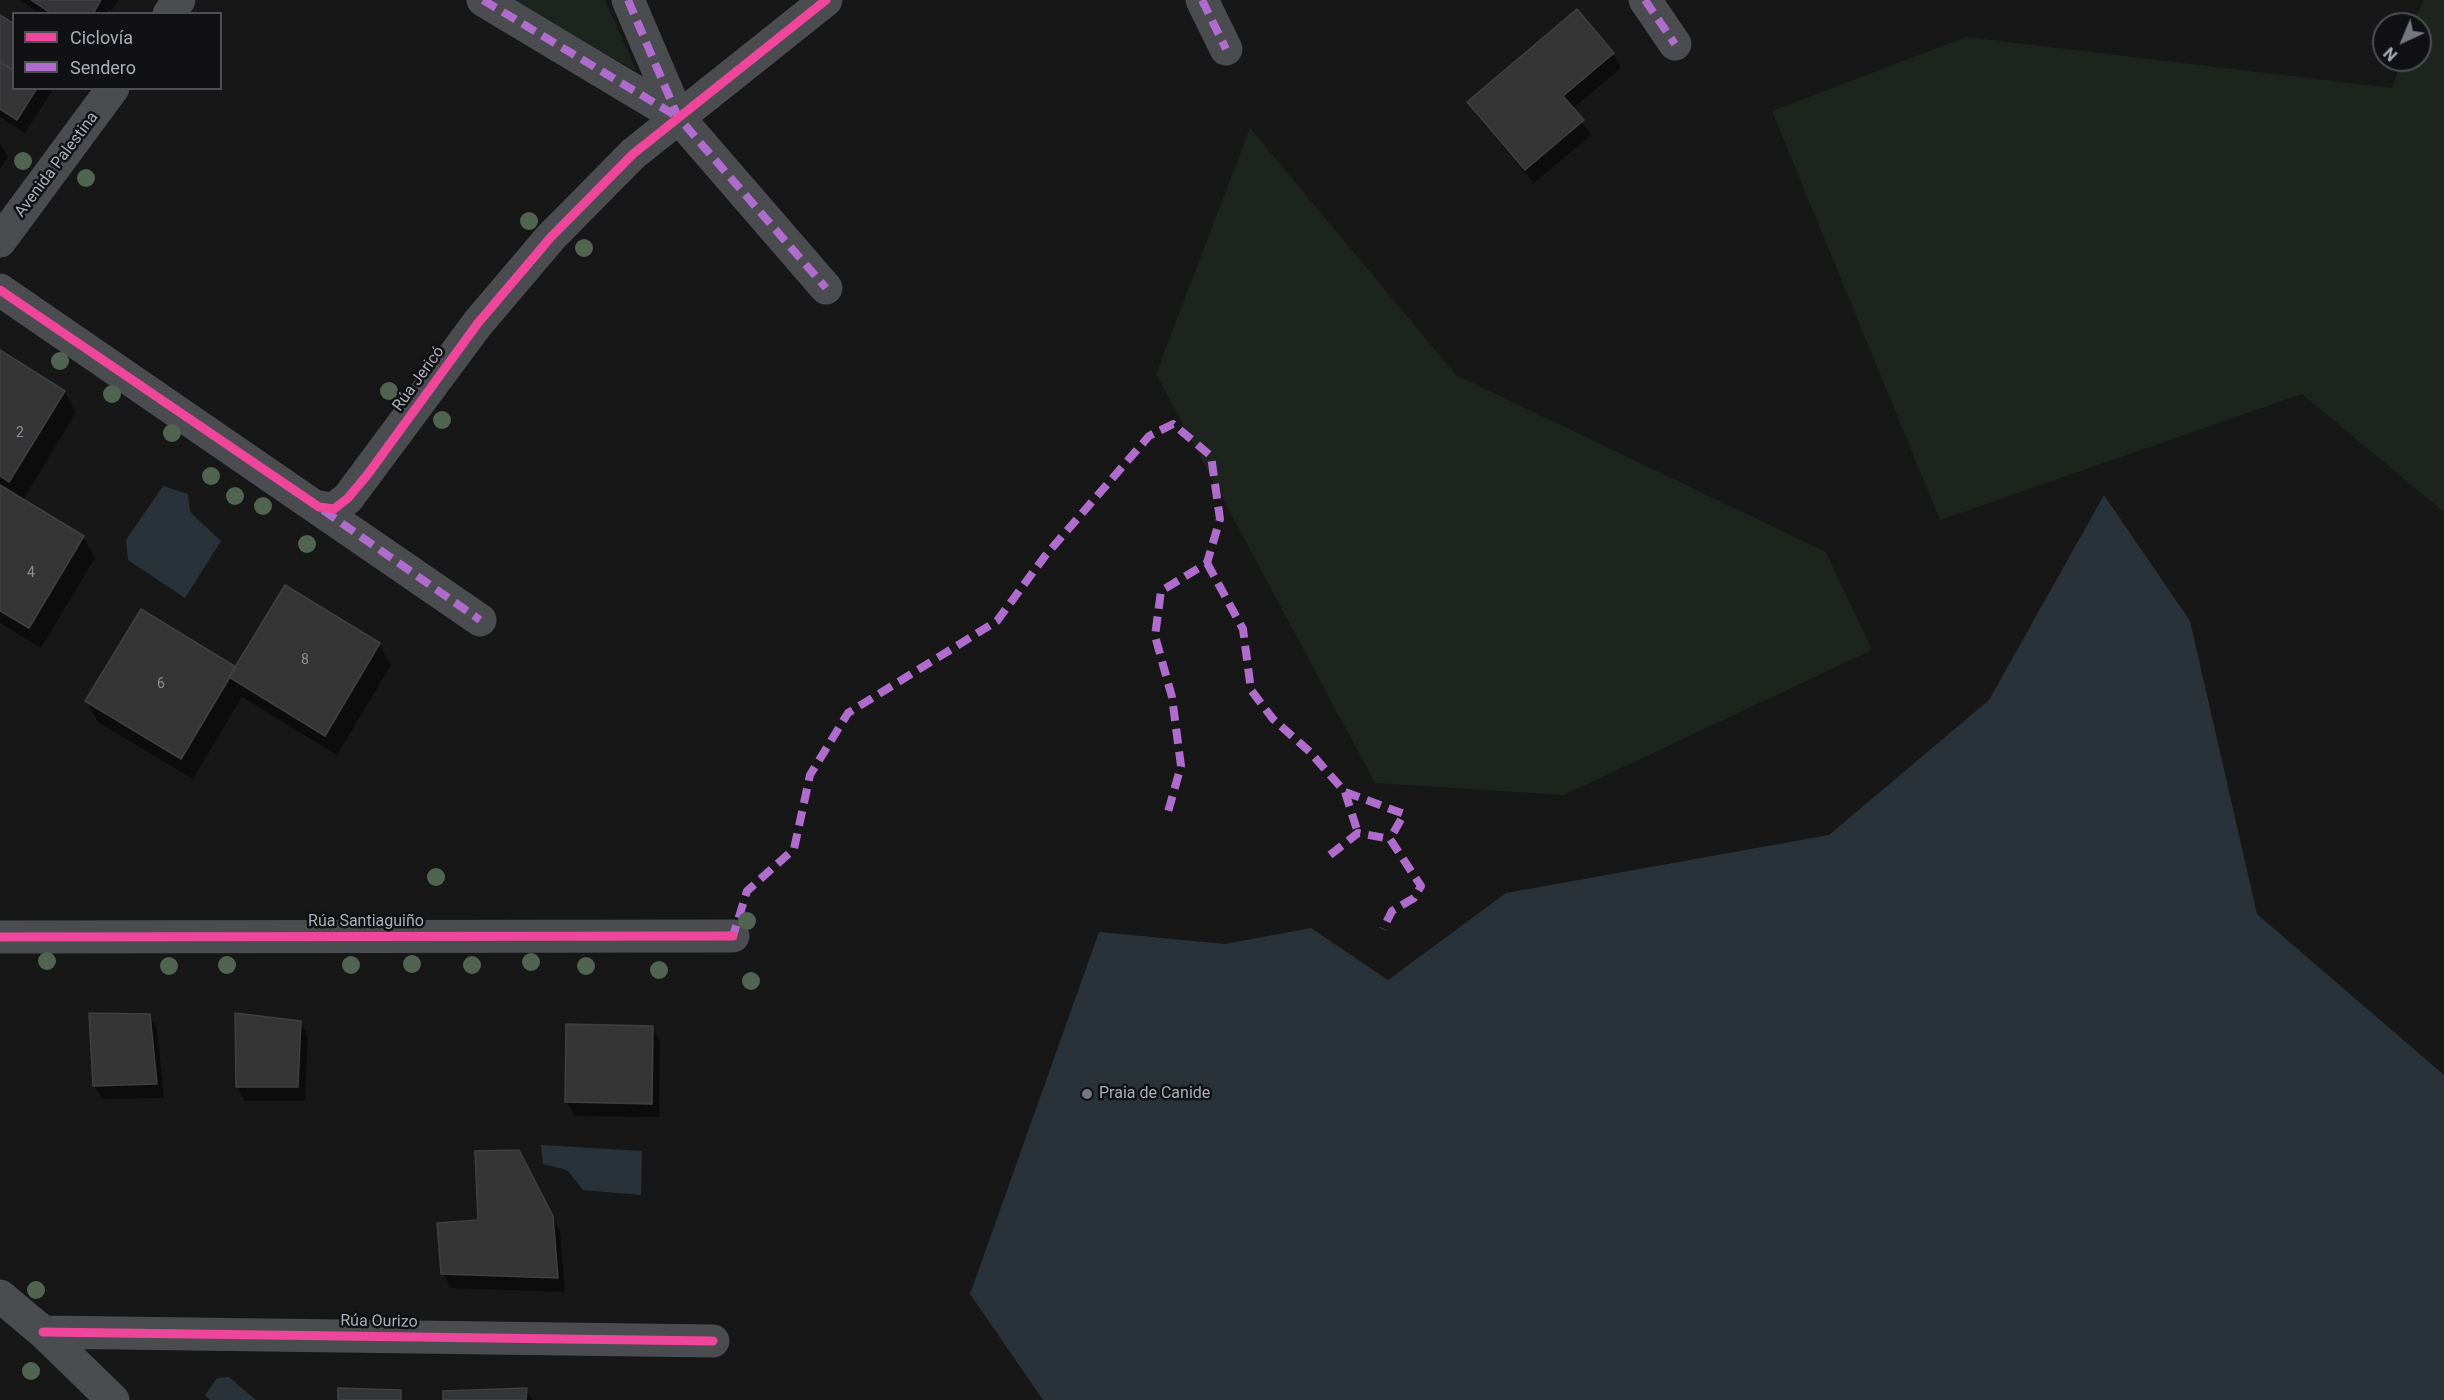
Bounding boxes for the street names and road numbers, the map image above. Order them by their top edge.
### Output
street label: Avenida Palestina [11,109,103,221]
street label: Rúa Jericó [389,343,449,415]
street label: Rúa Santiaguiño [308,912,424,932]
street label: Rúa Ourizo [340,1312,418,1332]

